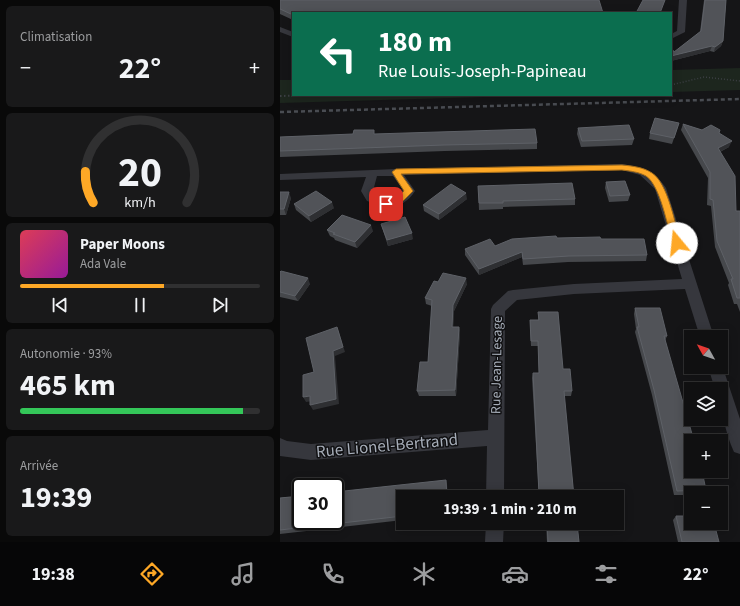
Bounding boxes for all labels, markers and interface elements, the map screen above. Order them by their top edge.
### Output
text: 180 m [378,22,452,62]
text: Climatisation [20,28,92,46]
icon: left [312,28,364,80]
text: 22° [119,47,161,90]
text: − [20,52,31,84]
text: + [249,52,260,84]
text: Rue Louis-Joseph-Papineau [378,59,587,84]
text: 20 [118,142,162,202]
pin [369,187,403,221]
text: km/h [124,191,156,212]
icon: arrive [375,193,397,215]
position arrow [656,222,698,264]
text: Paper Moons [80,234,165,255]
text: Ada Vale [80,255,126,273]
icon: previous [49,294,71,316]
icon: pause [129,294,151,316]
icon: next [209,294,231,316]
street label: Rue Jean-Lesage [486,316,508,414]
north arrow [684,330,728,374]
map controls [684,330,728,530]
text: Autonomie · 93% [20,345,112,363]
text: 465 km [20,364,116,407]
button: layers [684,382,728,426]
street label: Rue Lionel-Bertrand [315,428,459,464]
button: + [684,434,728,478]
text: Arrivée [20,457,58,475]
text: 19:39 [20,476,92,519]
speed limit sign: 30 [292,478,344,530]
button: − [684,486,728,530]
text: 19:39 · 1 min · 210 m [443,499,577,520]
icon: directions [138,560,166,588]
icon: music [229,560,257,588]
icon: phone [319,560,347,588]
icon: climate [410,560,438,588]
icon: car [501,560,529,588]
icon: filters [592,560,620,588]
text: 19:38 [31,562,75,587]
text: 22° [683,562,709,587]

